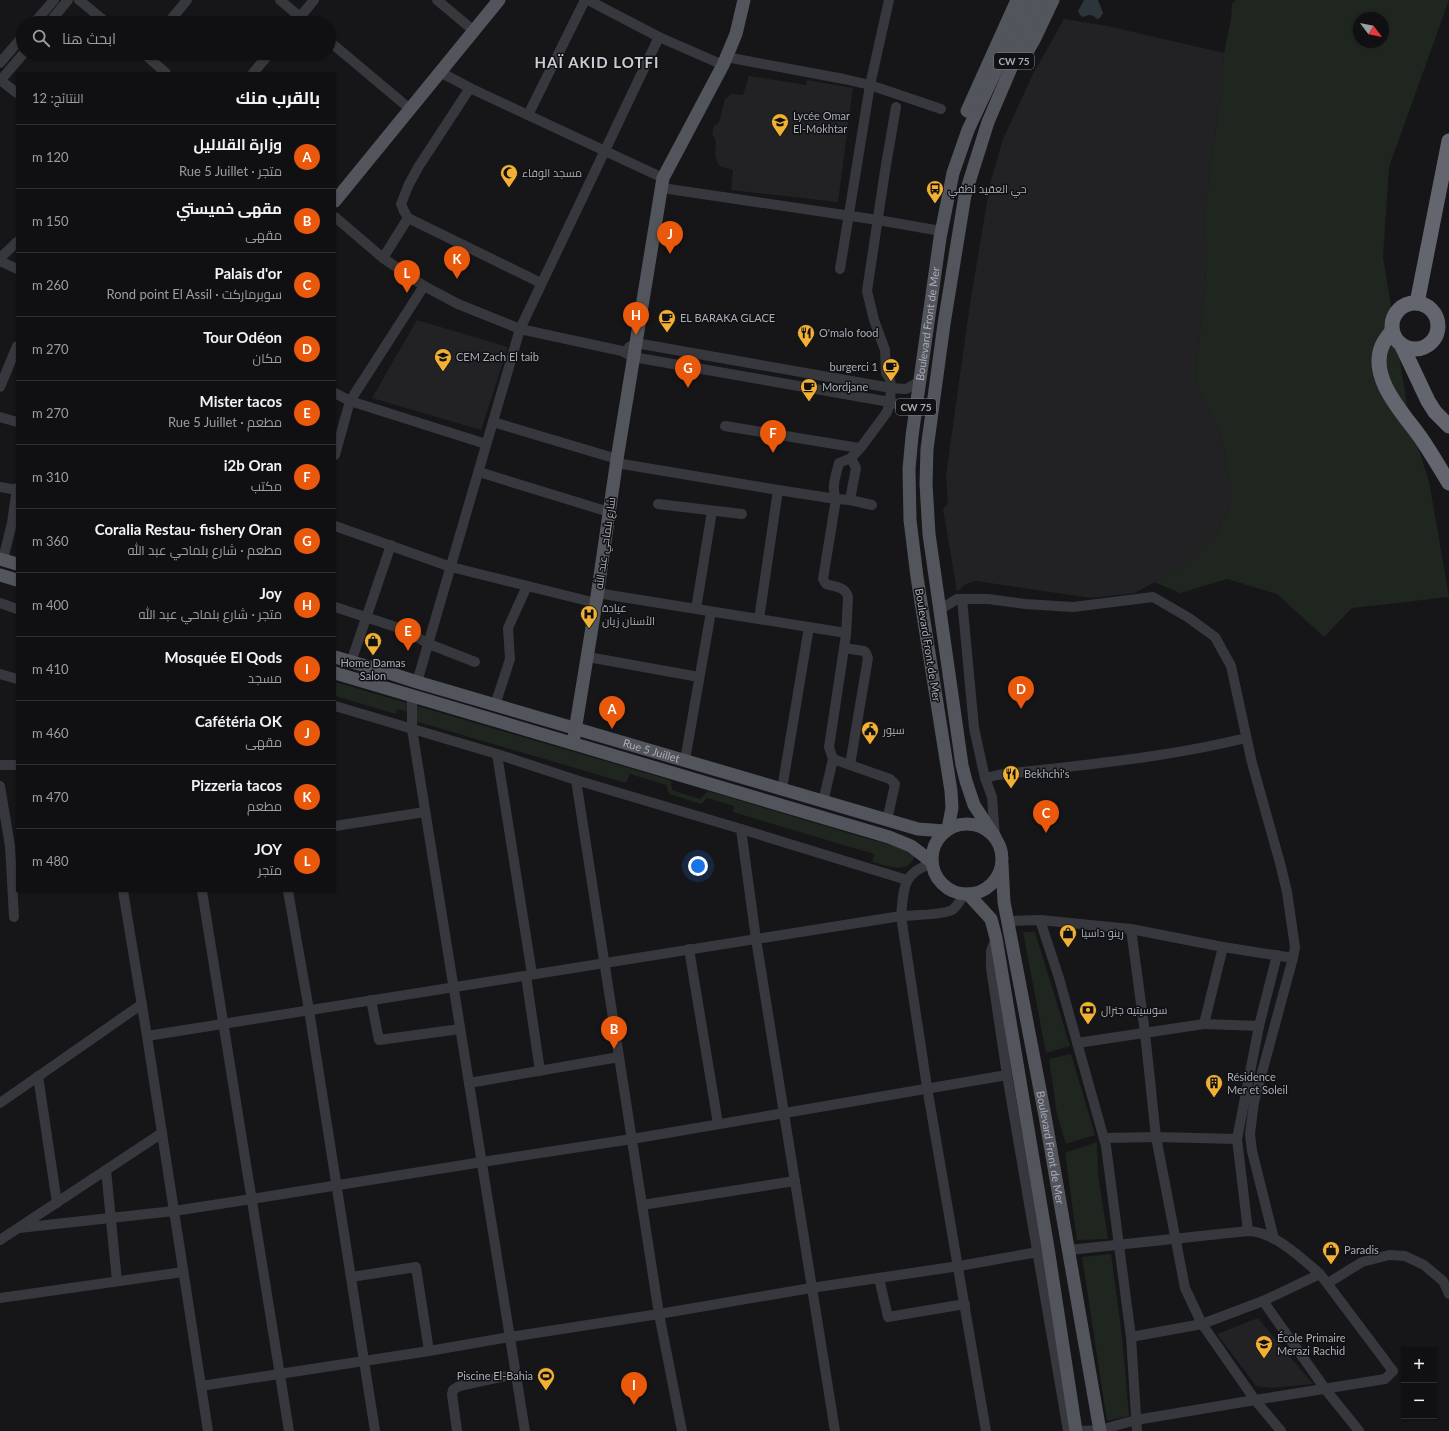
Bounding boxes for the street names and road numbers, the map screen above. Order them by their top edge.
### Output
road number: CW 75 [994,53,1034,69]
street label: Boulevard Front de Mer [913,266,942,381]
road number: CW 75 [896,399,936,415]
street label: شارع بلماحي عبد الله [591,496,620,590]
street label: Boulevard Front de Mer [913,587,944,703]
street label: Rue 5 Juillet [622,736,682,765]
street label: Boulevard Front de Mer [1034,1090,1067,1205]

